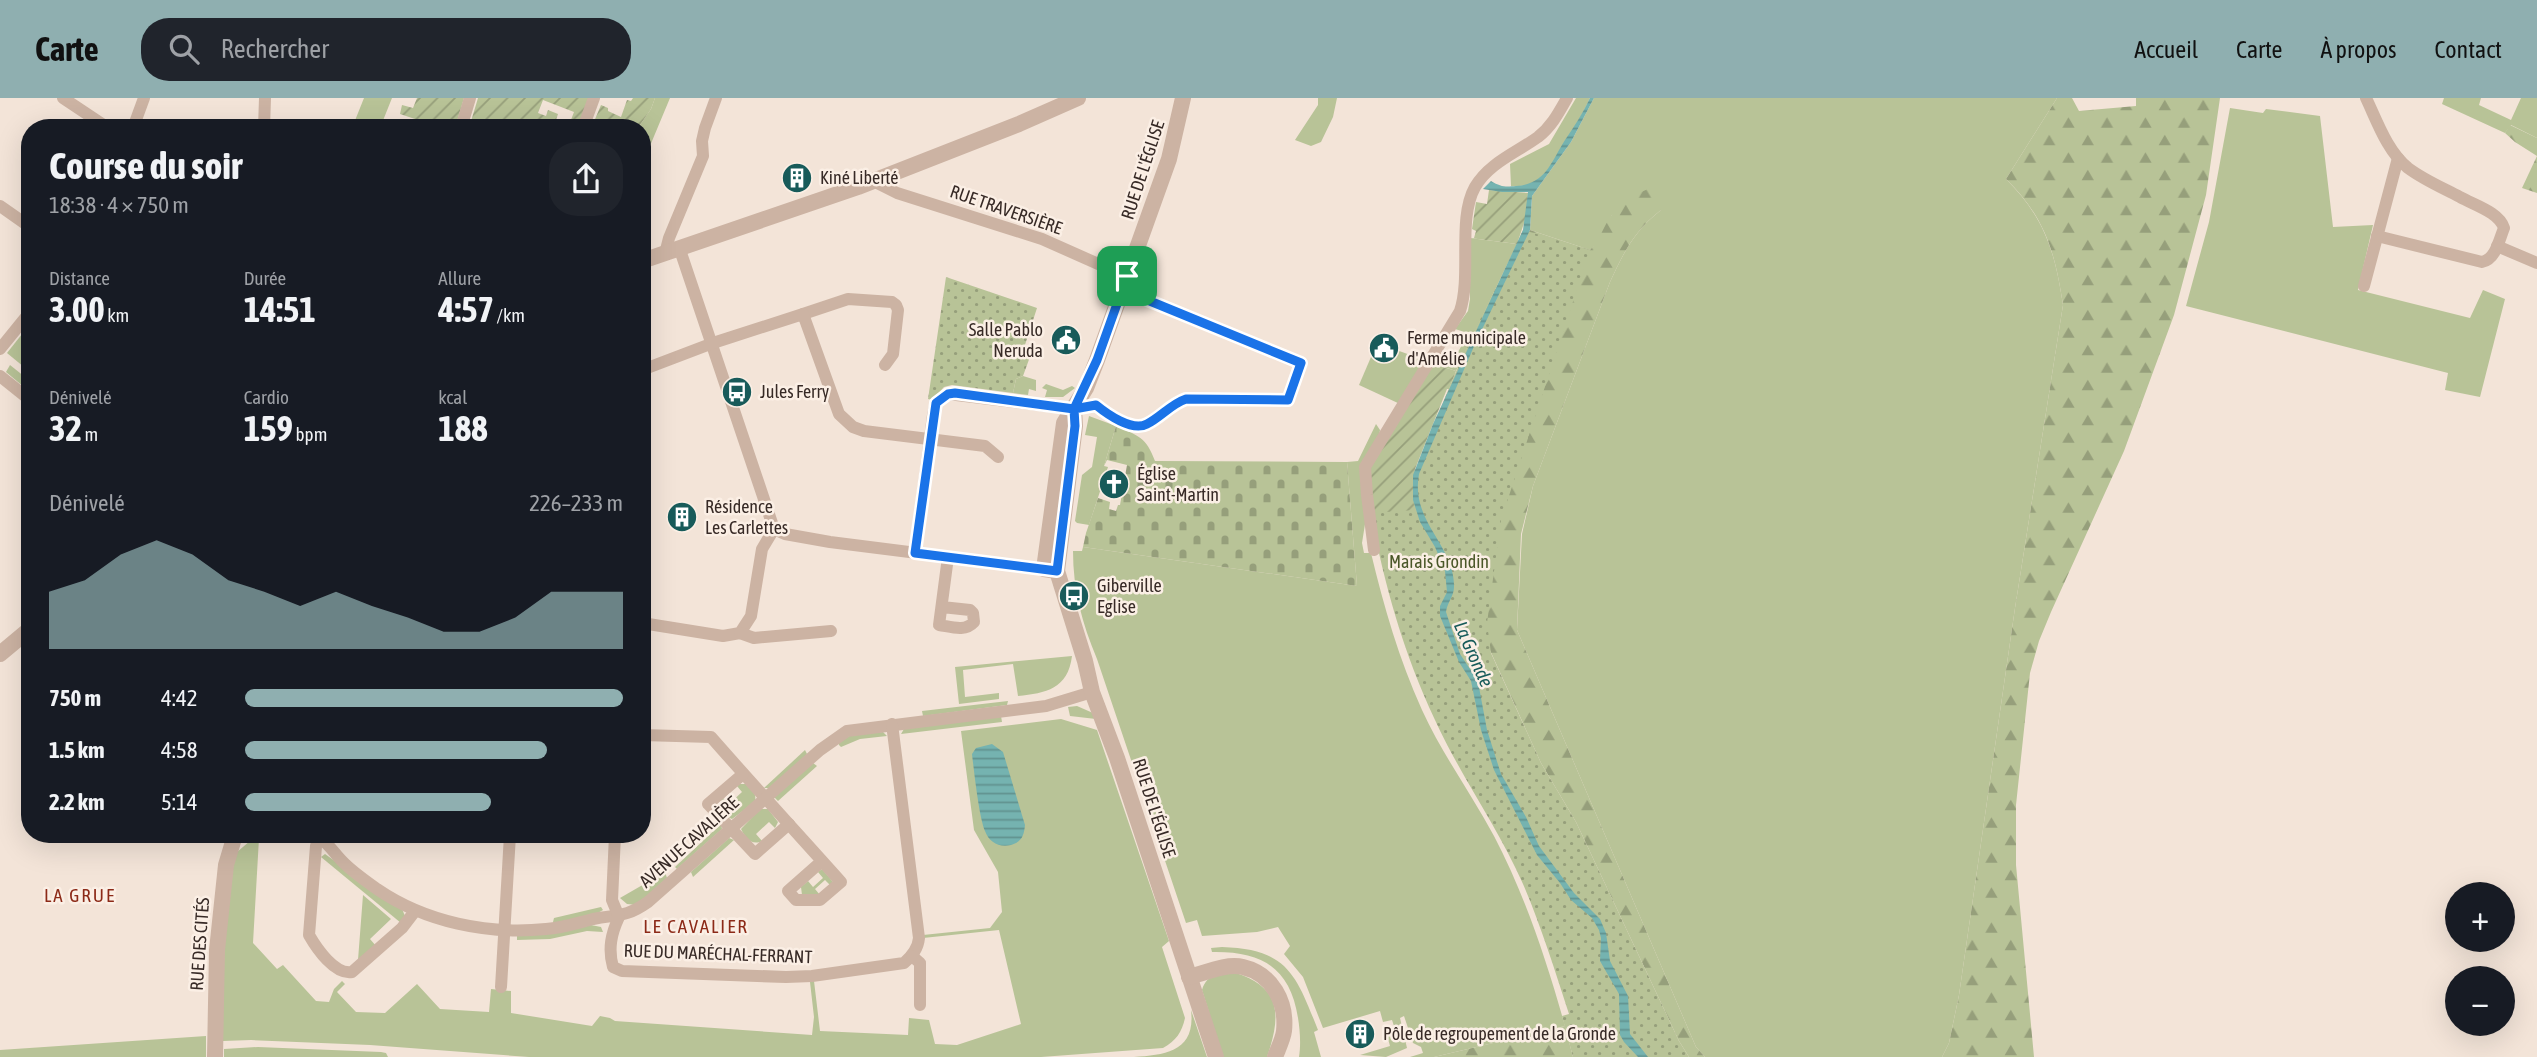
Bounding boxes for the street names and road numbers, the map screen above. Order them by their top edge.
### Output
street label: RUE DE L'ÉGLISE [1117,117,1169,222]
street label: RUE TRAVERSIÈRE [947,181,1065,239]
street label: RUE DE L'ÉGLISE [1129,756,1180,860]
street label: AVENUE CAVALIÈRE [635,791,743,892]
street label: RUE DES CITÉS [186,896,213,991]
street label: RUE DU MARÉCHAL-FERRANT [623,940,813,967]

